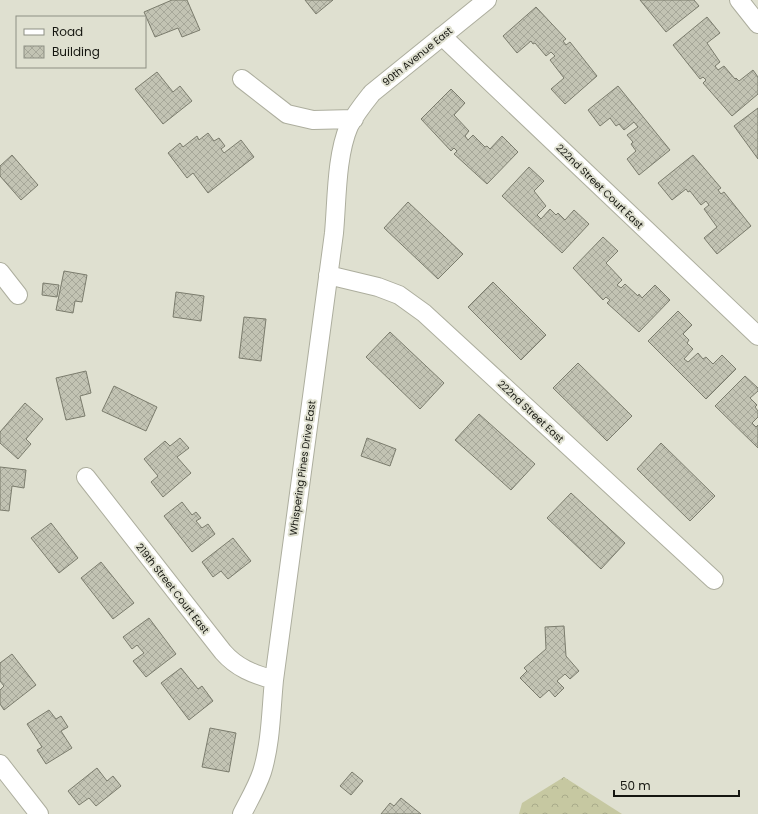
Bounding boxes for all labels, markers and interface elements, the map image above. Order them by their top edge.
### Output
legend [16,16,146,68]
text: Road [52,23,83,40]
street label: 90th Avenue East [379,23,456,89]
text: Building [52,43,100,60]
street label: 222nd Street Court East [553,141,647,232]
street label: 222nd Street East [494,377,567,446]
street label: Whispering Pines Drive East [286,399,319,536]
street label: 219th Street Court East [132,540,213,637]
scale bar [614,772,739,798]
text: 50 m [620,777,651,794]

